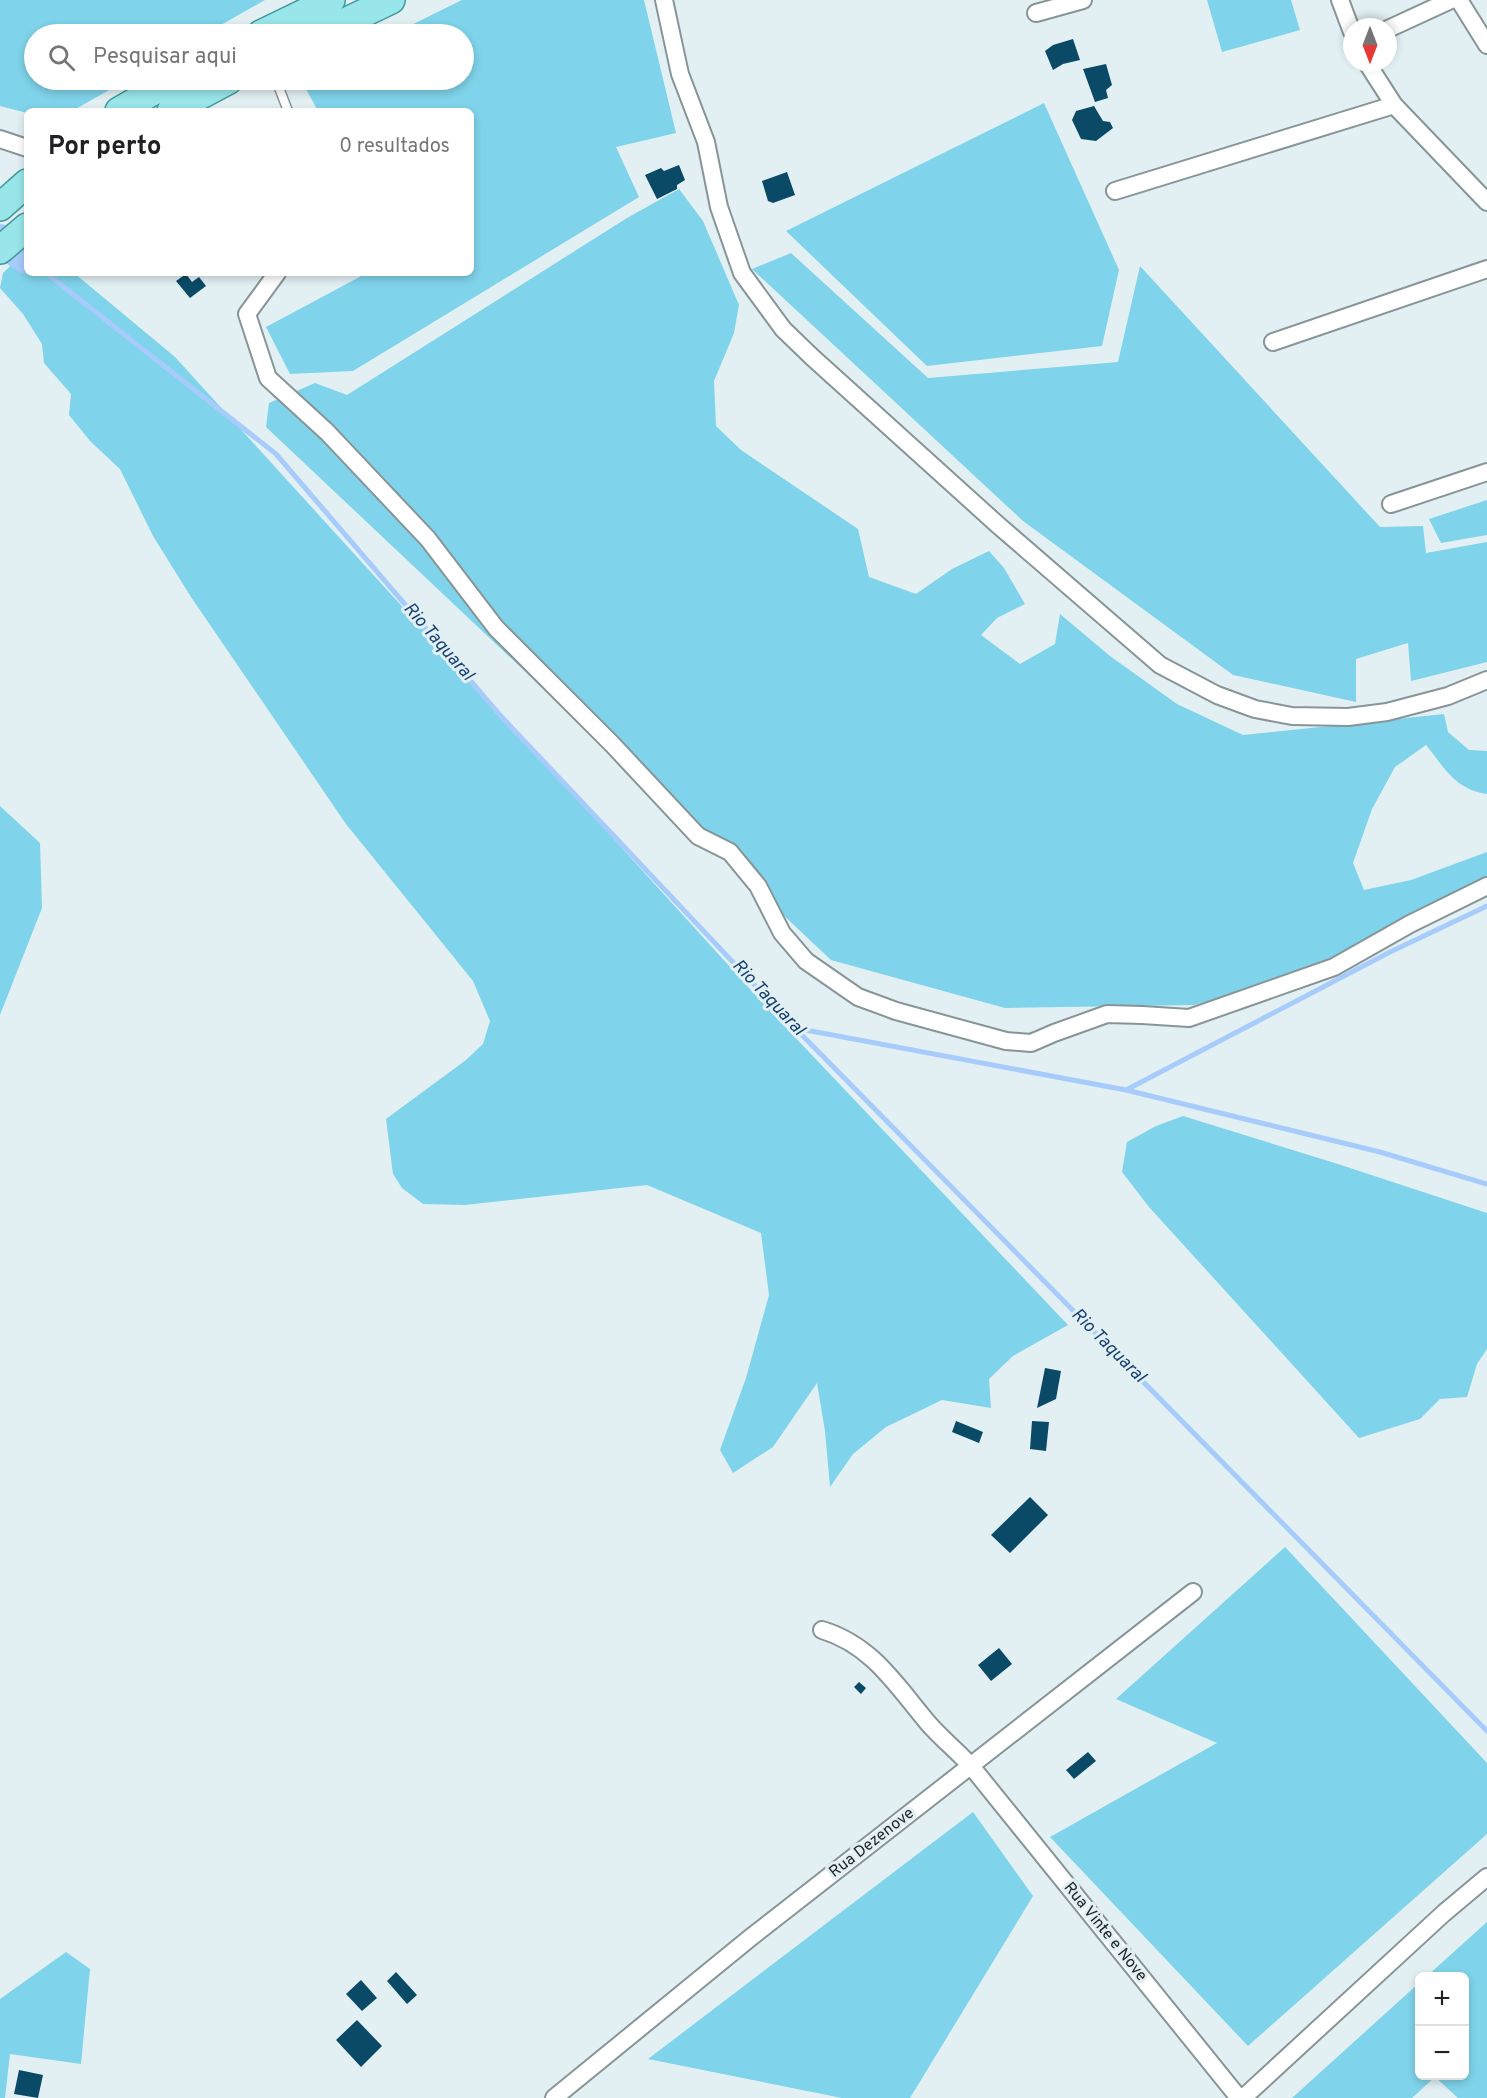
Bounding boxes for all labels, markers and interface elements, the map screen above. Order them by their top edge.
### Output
north arrow [1343,18,1397,72]
search box [24,24,474,90]
icon: search [45,41,78,74]
text: Pesquisar aqui [93,44,237,71]
text: Por perto [48,131,162,164]
text: 0 resultados [339,134,450,160]
water label: Rio Taquaral [398,598,479,687]
water label: Rio Taquaral [727,955,810,1042]
water label: Rio Taquaral [1066,1304,1151,1389]
street label: Rua Dezenove [825,1804,919,1882]
street label: Rua Vinte e Nove [1059,1878,1151,1986]
map controls [1415,1972,1469,2080]
button: + [1415,1972,1469,2026]
button: − [1415,2026,1469,2080]

